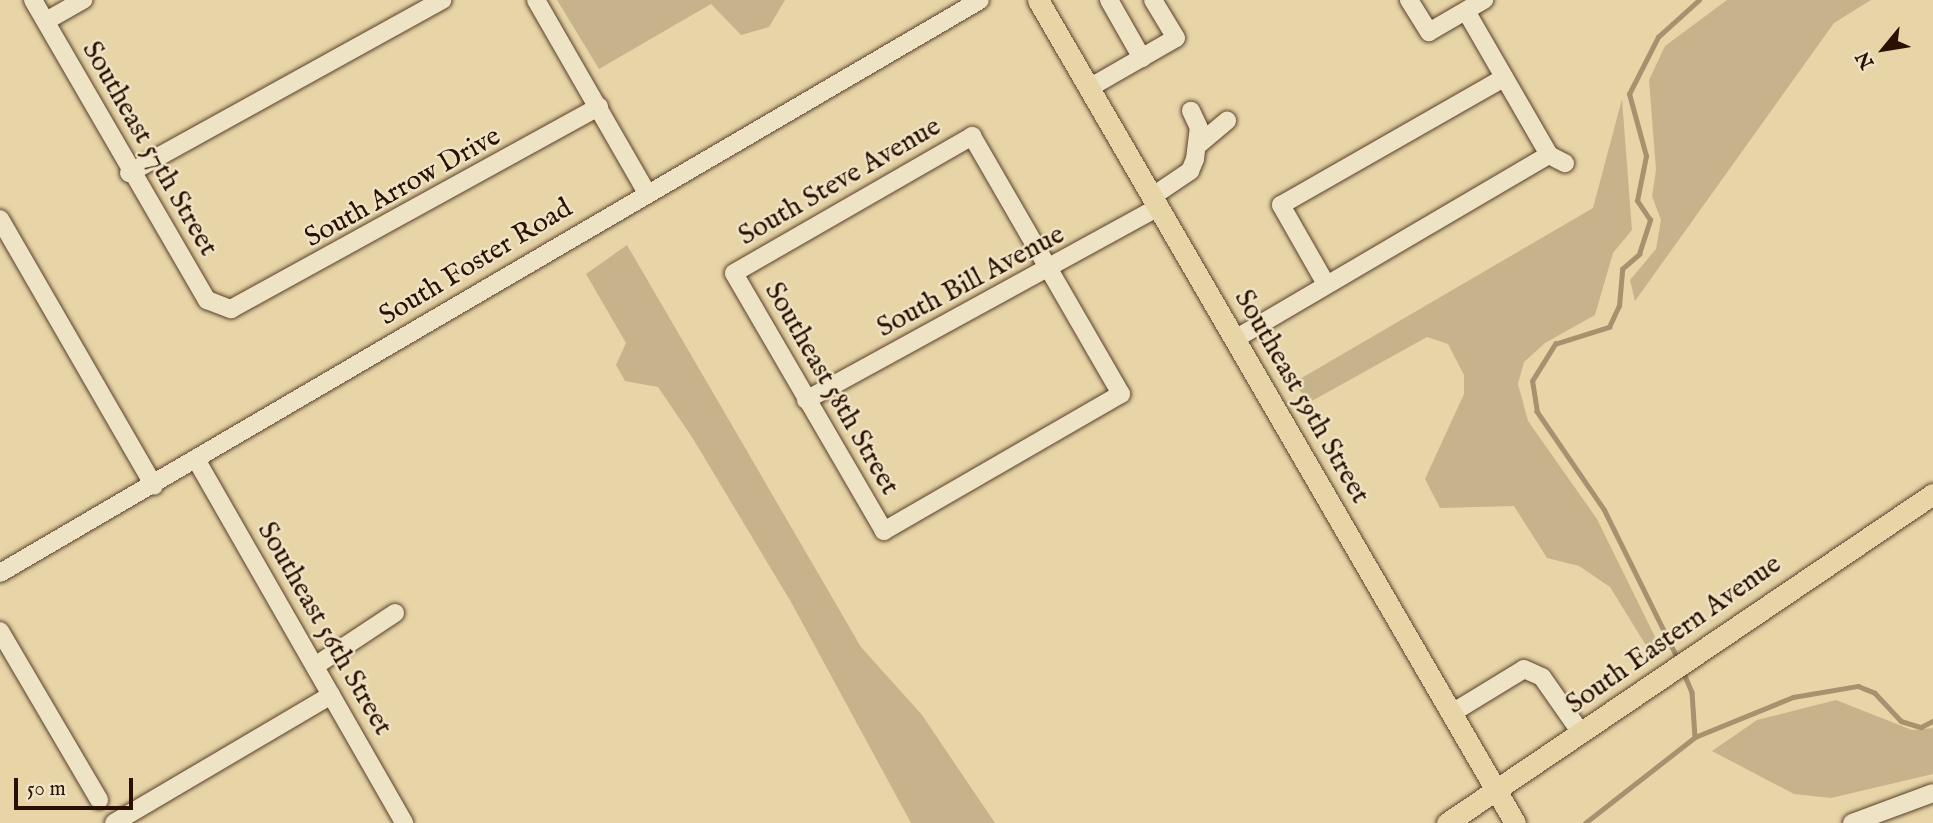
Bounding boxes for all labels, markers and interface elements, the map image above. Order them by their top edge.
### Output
north arrow [1849,14,1919,84]
street label: Southeast 57th Street [74,36,224,262]
text: N [1851,46,1880,73]
street label: South Steve Avenue [733,110,947,254]
street label: South Arrow Drive [299,120,507,256]
street label: South Foster Road [373,192,579,334]
street label: South Bill Avenue [872,218,1070,346]
street label: Southeast 58th Street [756,277,906,501]
street label: Southeast 59th Street [1226,284,1376,510]
street label: Southeast 56th Street [249,516,399,742]
street label: South Eastern Avenue [1560,548,1788,722]
scale bar [18,764,136,808]
text: 50 m [27,776,66,803]

